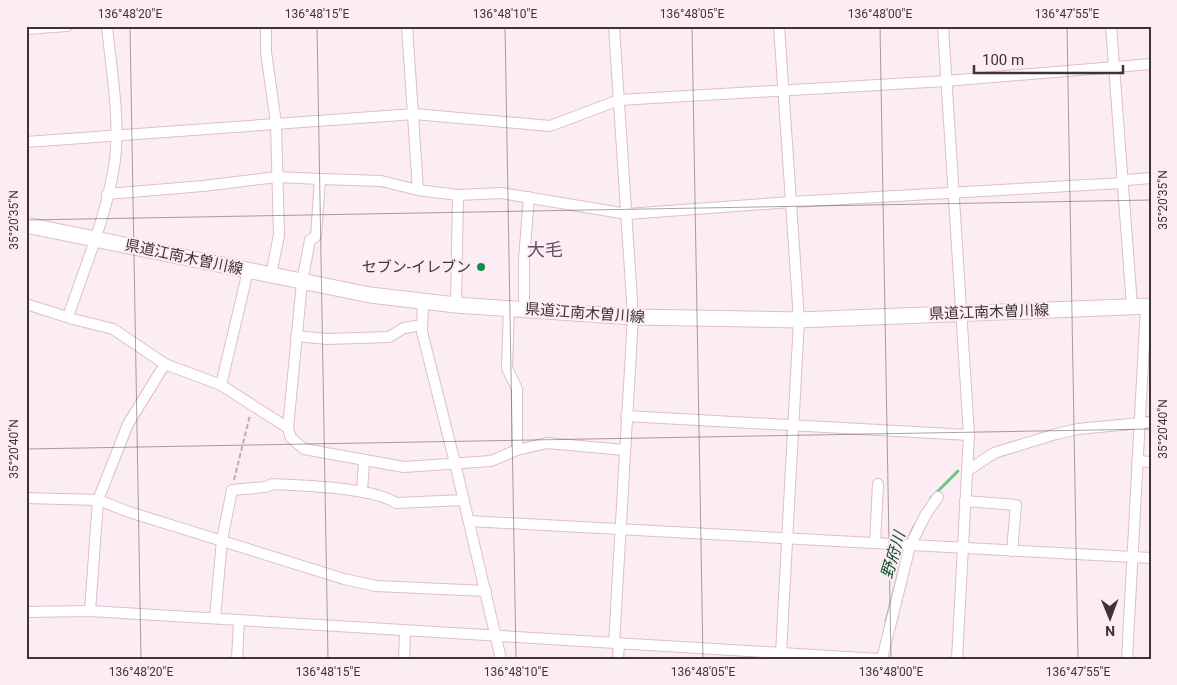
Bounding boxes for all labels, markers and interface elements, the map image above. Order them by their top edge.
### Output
text: 136°48'20"E [98,7,162,21]
text: 136°48'15"E [285,7,349,21]
text: 136°48'10"E [473,7,537,21]
text: 136°48'05"E [660,7,724,21]
text: 136°48'00"E [848,7,912,21]
text: 136°47'55"E [1035,7,1099,21]
scale bar [974,42,1123,74]
text: 100 m [982,51,1024,69]
text: 35°20'35"N [1156,170,1170,230]
text: 35°20'35"N [7,190,21,250]
street label: 県道江南木曽川線 [123,236,245,278]
district label: 大毛 [527,239,563,260]
place label: セブン-イレブン [362,258,471,276]
marker: セブン-イレブン [475,261,487,273]
street label: 県道江南木曽川線 [525,300,645,326]
street label: 県道江南木曽川線 [929,301,1049,323]
text: 35°20'40"N [1156,399,1170,459]
text: 35°20'40"N [7,419,21,479]
water label: 野府川 [877,527,910,581]
north arrow [1084,592,1134,642]
text: N [1105,623,1115,639]
text: 136°48'20"E [109,665,173,679]
text: 136°48'15"E [296,665,360,679]
text: 136°48'10"E [484,665,548,679]
text: 136°48'05"E [671,665,735,679]
text: 136°48'00"E [859,665,923,679]
text: 136°47'55"E [1046,665,1110,679]

